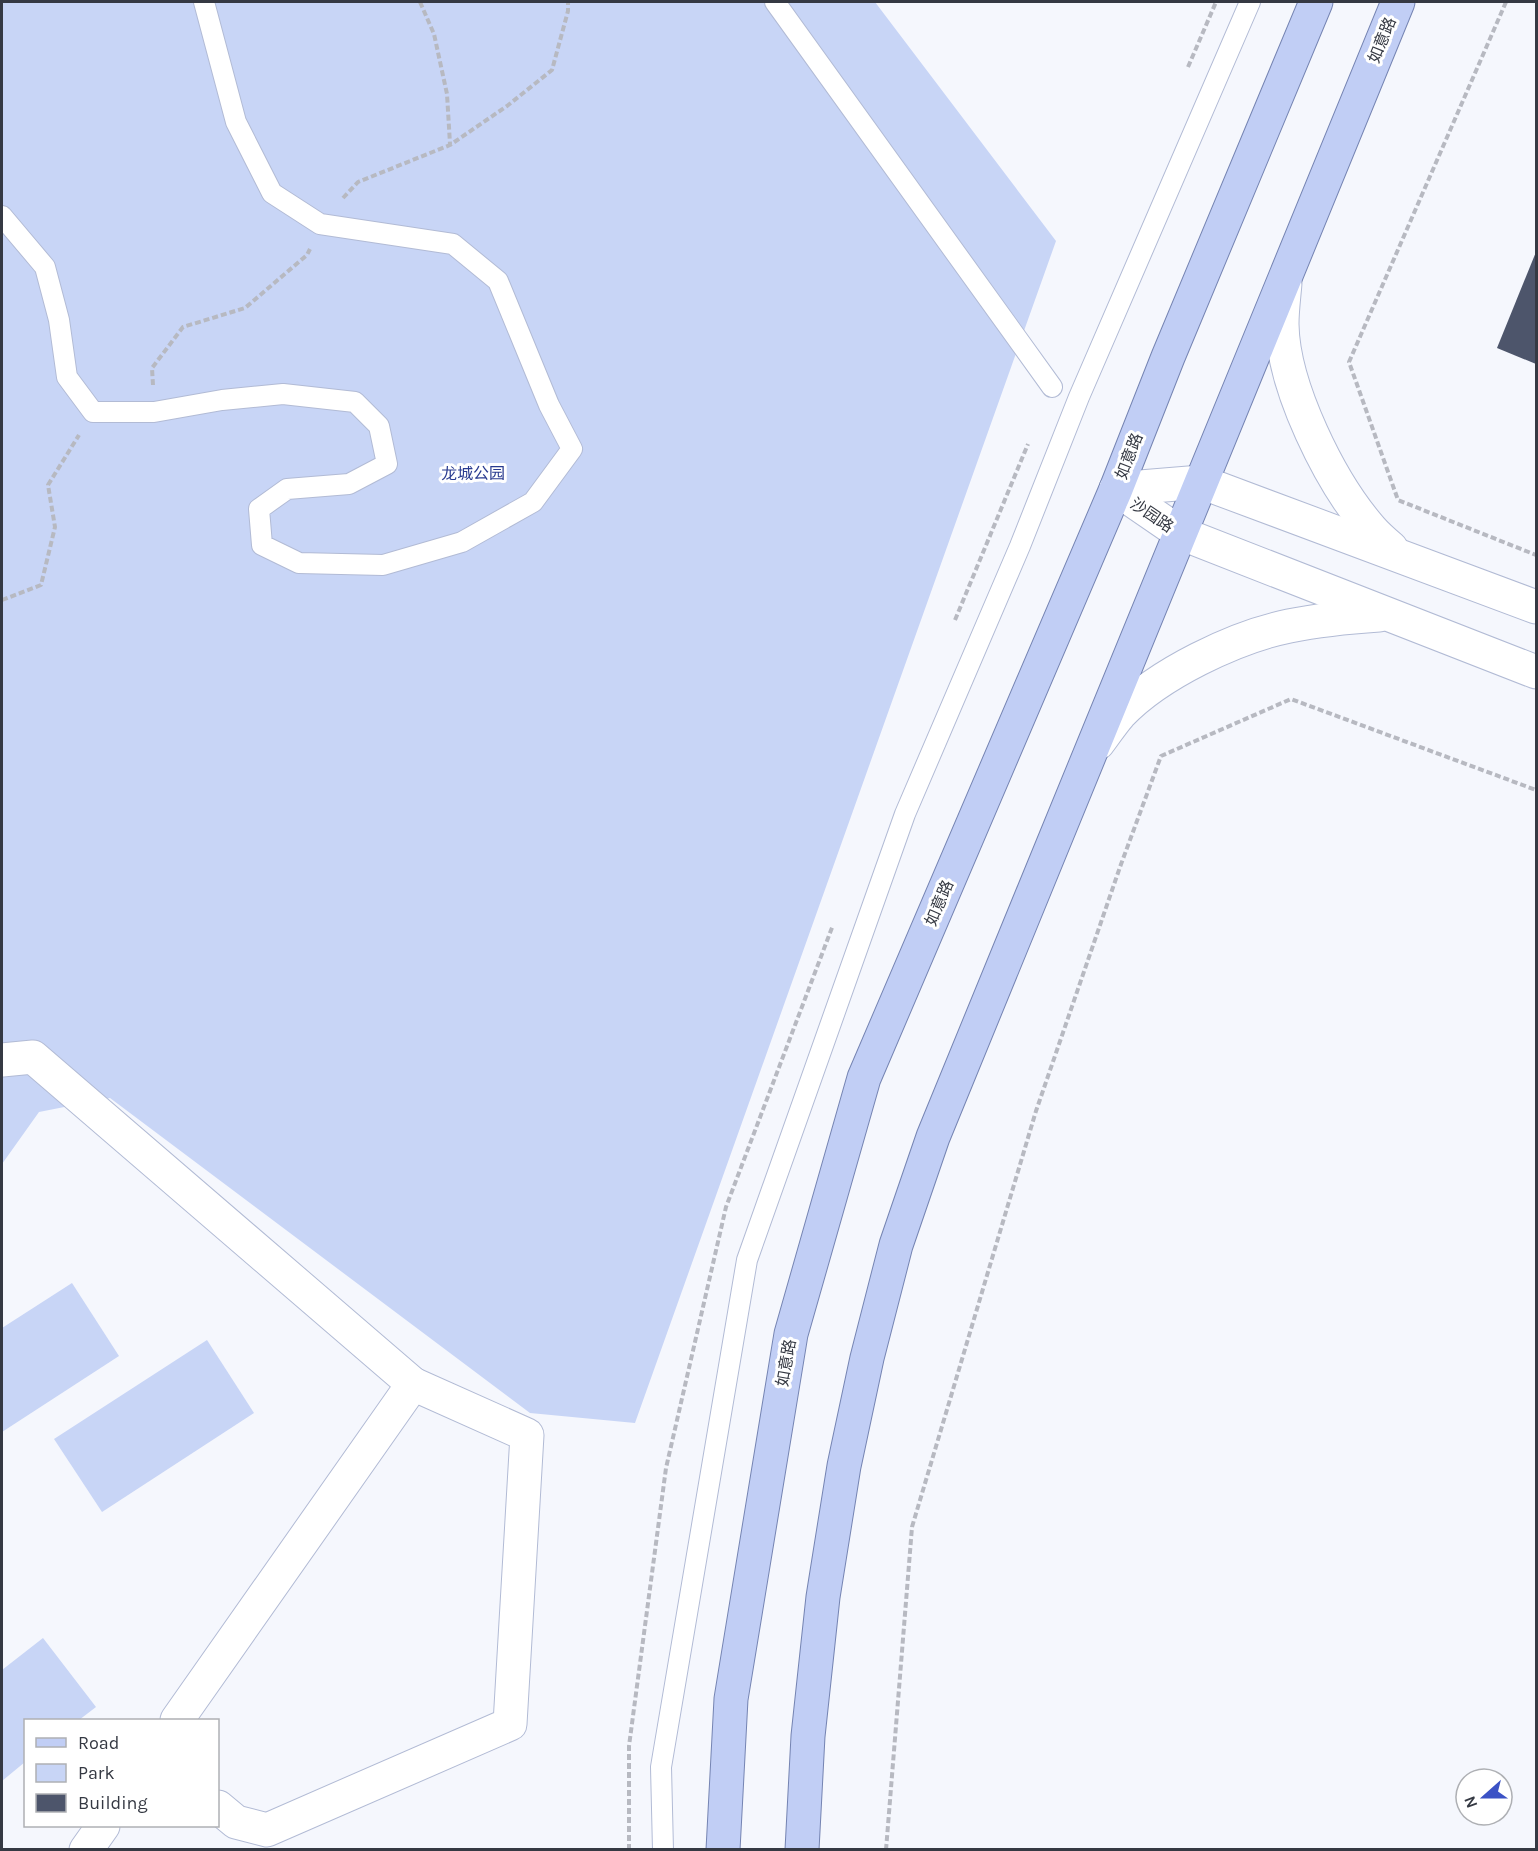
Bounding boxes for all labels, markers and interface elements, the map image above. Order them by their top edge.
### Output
street label: 如意路 [1364,14,1400,66]
street label: 如意路 [1112,430,1146,482]
park label: 龙城公园 [441,464,505,483]
street label: 沙园路 [1127,494,1177,536]
street label: 如意路 [921,877,957,929]
street label: 如意路 [772,1338,800,1388]
legend [24,1719,219,1827]
text: Road [78,1732,119,1754]
text: Park [78,1762,115,1784]
north arrow [1454,1767,1514,1827]
text: Building [78,1792,148,1814]
text: N [1460,1793,1481,1811]

